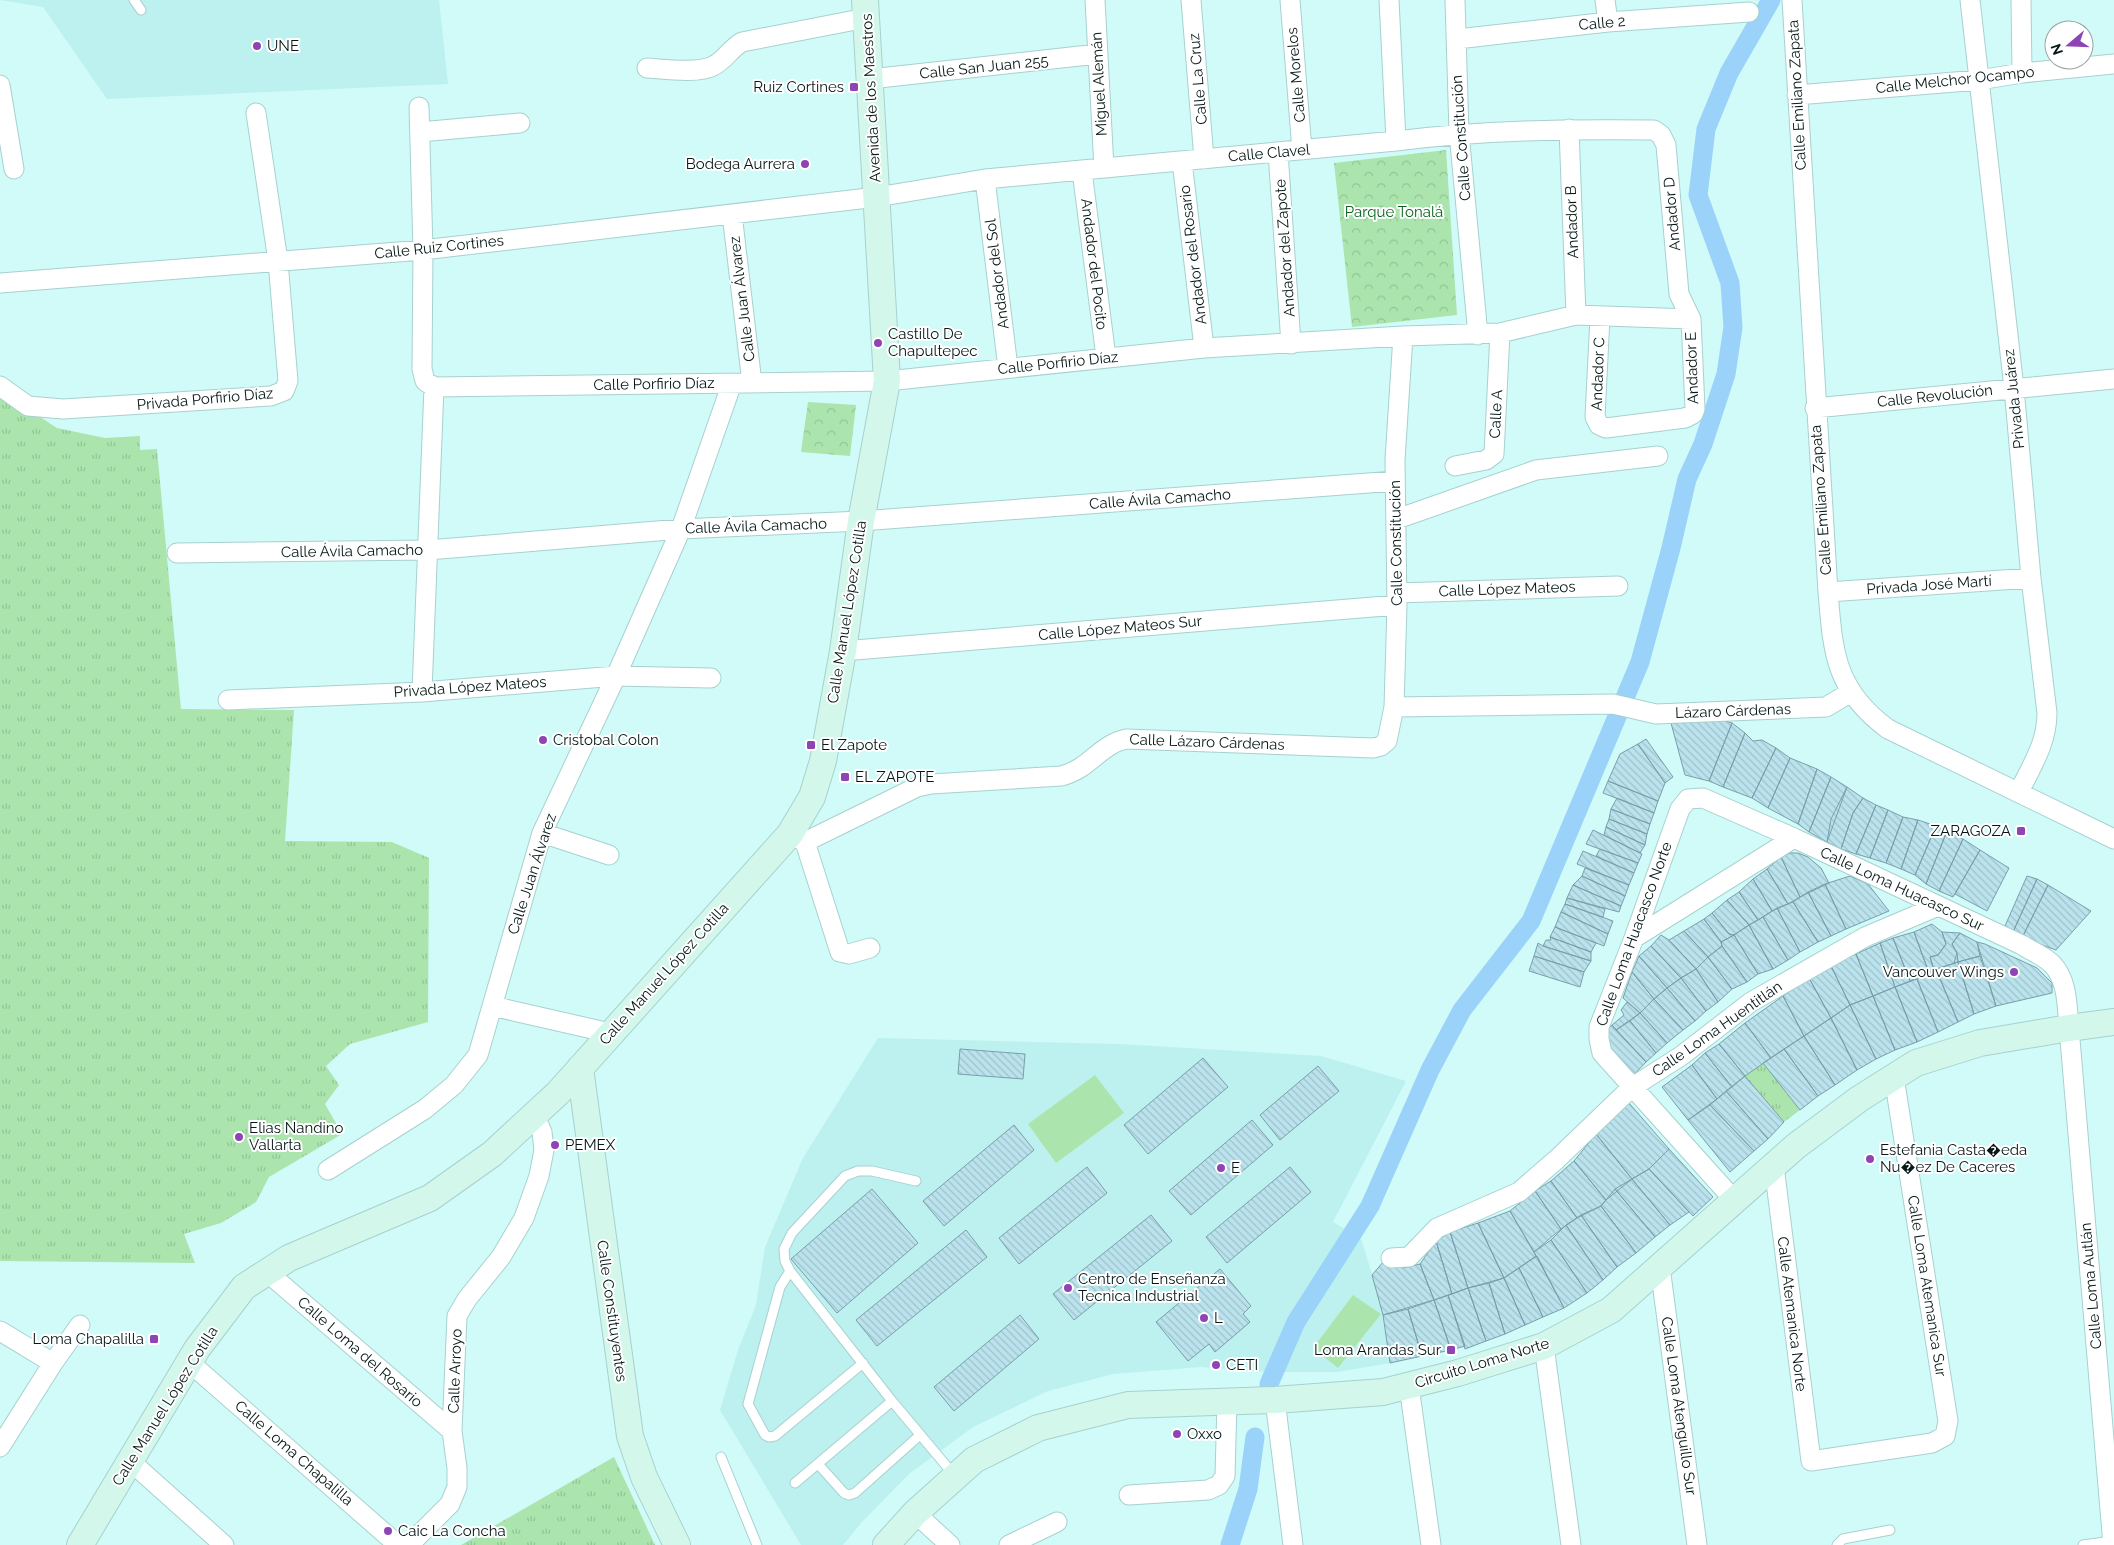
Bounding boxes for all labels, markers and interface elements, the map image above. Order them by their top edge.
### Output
street label: Calle 2 [1578,12,1626,34]
street label: Avenida de los Maestros [858,13,884,183]
street label: Calle Emiliano Zapata [1784,19,1810,171]
north arrow [2044,20,2094,70]
street label: Calle Morelos [1283,27,1309,123]
street label: Miguel Alemán [1087,32,1111,136]
street label: Calle La Cruz [1185,32,1211,126]
place label: UNE [267,37,299,55]
marker: UNE [251,40,263,52]
text: N [2047,42,2066,57]
street label: Calle San Juan 255 [919,51,1049,83]
street label: Calle Melchor Ocampo [1875,63,2035,97]
street label: Calle Constitución [1448,75,1474,201]
place label: Ruiz Cortines [753,78,844,96]
marker: Ruiz Cortines [848,81,860,93]
street label: Calle Clavel [1227,140,1312,166]
place label: Bodega Aurrera [686,155,795,173]
marker: Bodega Aurrera [799,158,811,170]
street label: Andador D [1660,176,1684,252]
street label: Andador del Zapote [1271,178,1299,318]
street label: Andador del Rosario [1176,184,1210,326]
street label: Andador B [1562,185,1582,259]
street label: Andador del Pocito [1077,197,1111,331]
park label: Parque Tonalá [1345,203,1443,221]
street label: Andador del Sol [981,217,1013,330]
street label: Calle Ruiz Cortines [373,231,505,263]
street label: Calle Juan Álvarez [725,235,759,363]
place label: Castillo De Chapultepec [888,325,977,360]
street label: Andador E [1682,331,1702,405]
marker: Castillo De Chapultepec [872,337,884,349]
street label: Andador C [1588,337,1608,411]
street label: Calle Porfirio Díaz [997,348,1119,378]
street label: Privada Juárez [2000,348,2028,450]
street label: Calle Porfirio Díaz [593,374,715,394]
street label: Calle Revolución [1876,381,1994,411]
street label: Privada Porfirio Díaz [136,384,274,414]
street label: Calle A [1486,389,1506,439]
street label: Calle Emiliano Zapata [1807,424,1835,576]
street label: Calle Constitución [1386,480,1406,606]
street label: Calle Ávila Camacho [1088,485,1232,513]
street label: Calle Ávila Camacho [685,515,827,537]
street label: Calle Manuel López Cotilla [824,519,870,705]
street label: Calle Ávila Camacho [281,541,423,561]
street label: Privada José Martí [1866,572,1993,598]
street label: Calle López Mateos [1438,578,1576,600]
street label: Calle López Mateos Sur [1037,612,1203,644]
street label: Privada López Mateos [393,673,547,701]
street label: Lázaro Cárdenas [1675,700,1791,722]
street label: Calle Lázaro Cárdenas [1129,730,1285,754]
place label: Cristobal Colon [553,731,659,749]
marker: Cristobal Colon [537,734,549,746]
place label: El Zapote [821,736,887,754]
marker: El Zapote [805,739,817,751]
place label: EL ZAPOTE [855,768,934,786]
marker: EL ZAPOTE [839,771,851,783]
street label: Calle Juan Álvarez [504,811,560,937]
place label: ZARAGOZA [1931,822,2011,840]
marker: ZARAGOZA [2015,825,2027,837]
street label: Calle Loma Huacasco Norte [1592,839,1676,1029]
street label: Calle Loma Huacasco Sur [1817,843,1987,935]
street label: Calle Manuel López Cotilla [595,899,733,1049]
place label: Vancouver Wings [1883,963,2004,981]
marker: Vancouver Wings [2008,966,2020,978]
street label: Calle Loma Huentitlán [1649,977,1785,1081]
place label: Elias Nandino Vallarta [249,1119,344,1154]
marker: Elias Nandino Vallarta [233,1131,245,1143]
place label: PEMEX [565,1136,616,1154]
marker: PEMEX [549,1139,561,1151]
place label: Estefania Casta�eda Nu�ez De Caceres [1880,1141,2027,1176]
marker: Estefania Casta�eda Nu�ez De Caceres [1864,1153,1876,1165]
place label: E [1231,1159,1240,1177]
marker: E [1215,1162,1227,1174]
street label: Calle Loma Atemanica Sur [1904,1194,1950,1379]
street label: Calle Loma Autlán [2076,1222,2106,1350]
street label: Calle Atemanica Norte [1774,1236,1810,1393]
street label: Calle Constituyentes [593,1239,631,1383]
place label: Centro de Enseñanza Tecnica Industrial [1078,1270,1226,1305]
marker: Centro de Enseñanza Tecnica Industrial [1062,1282,1074,1294]
street label: Calle Loma del Rosario [294,1293,426,1411]
place label: L [1214,1309,1223,1327]
marker: L [1198,1312,1210,1324]
street label: Calle Loma Atenguillo Sur [1658,1316,1701,1497]
street label: Calle Manuel López Cotilla [108,1323,222,1489]
street label: Calle Arroyo [445,1328,465,1414]
place label: Loma Chapalilla [32,1330,144,1348]
marker: Loma Chapalilla [148,1333,160,1345]
street label: Circuito Loma Norte [1413,1334,1551,1392]
place label: Loma Arandas Sur [1314,1341,1442,1359]
marker: Loma Arandas Sur [1445,1344,1457,1356]
place label: CETI [1226,1356,1258,1374]
marker: CETI [1210,1359,1222,1371]
street label: Calle Loma Chapalilla [231,1397,357,1509]
place label: Oxxo [1187,1425,1222,1443]
marker: Oxxo [1171,1428,1183,1440]
place label: Caic La Concha [398,1522,506,1540]
marker: Caic La Concha [382,1525,394,1537]

